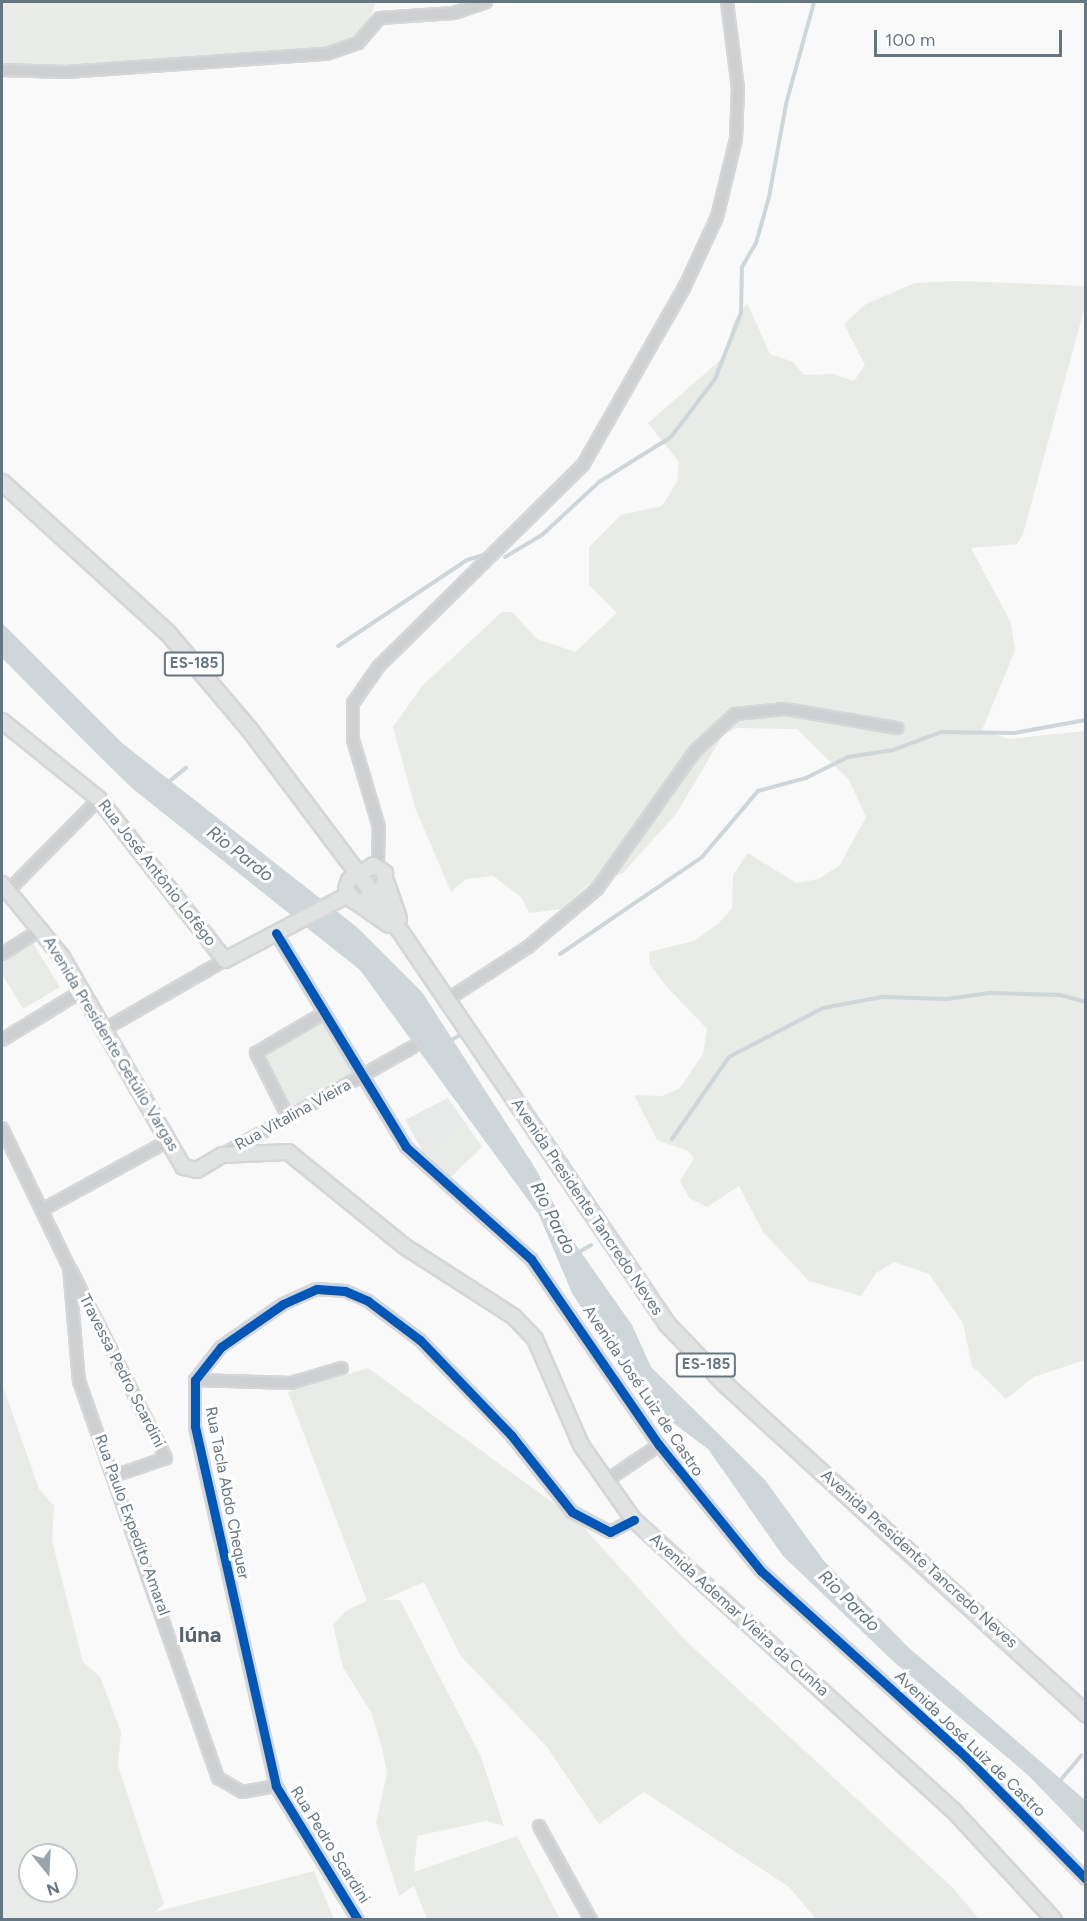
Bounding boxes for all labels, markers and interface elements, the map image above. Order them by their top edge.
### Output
scale bar [877,18,1064,56]
text: 100 m [885,29,935,51]
road number: ES-185 [162,652,226,676]
street label: Rua José Antônio Lofêgo [94,796,220,950]
water label: Rio Pardo [202,821,278,887]
street label: Avenida Presidente Getúlio Vargas [39,933,183,1155]
street label: Rua Vitalina Vieira [232,1075,354,1155]
street label: Avenida Presidente Tancredo Neves [507,1095,667,1319]
water label: Rio Pardo [526,1178,580,1258]
street label: Travessa Pedro Scardini [75,1291,169,1451]
street label: Avenida José Luiz de Castro [579,1302,707,1480]
road number: ES-185 [674,1353,738,1377]
street label: Rua Tacla Abdo Chequer [201,1405,253,1581]
street label: Rua Paulo Expedito Amaral [90,1432,174,1618]
street label: Avenida Presidente Tancredo Neves [817,1466,1021,1652]
street label: Avenida Ademar Vieira da Cunha [645,1529,833,1701]
water label: Rio Pardo [814,1566,884,1636]
district label: Iúna [178,1622,222,1648]
street label: Avenida José Luiz de Castro [891,1667,1049,1821]
street label: Rua Pedro Scardini [286,1783,374,1907]
north arrow [18,1843,78,1903]
text: N [44,1878,62,1900]

